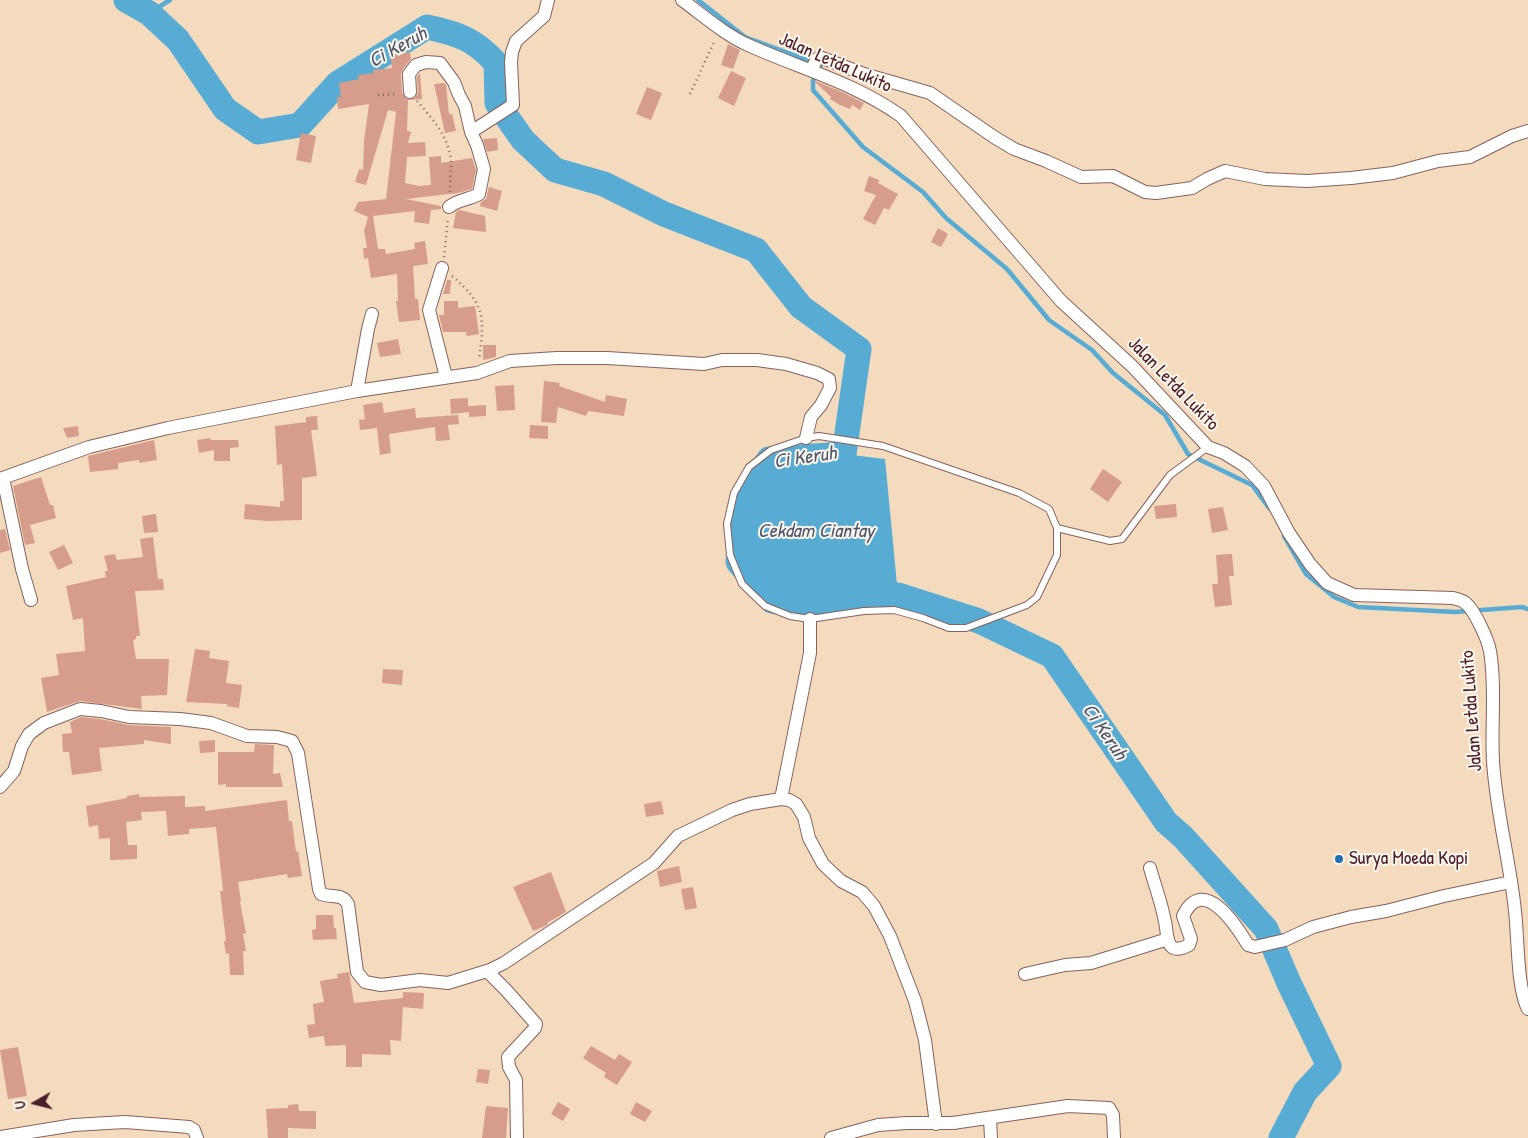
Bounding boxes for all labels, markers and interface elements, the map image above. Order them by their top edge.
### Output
water label: Ci Keruh [365,22,431,74]
street label: Jalan Letda Lukito [775,28,895,98]
street label: Jalan Letda Lukito [1123,332,1223,436]
water label: Ci Keruh [772,442,838,474]
water label: Cekdam Ciantay [758,520,874,544]
street label: Jalan Letda Lukito [1456,650,1488,772]
water label: Ci Keruh [1077,699,1131,765]
place label: Surya Moeda Kopi [1349,848,1468,870]
marker: Surya Moeda Kopi [1333,853,1345,865]
north arrow [10,1078,60,1128]
text: U [10,1100,30,1110]

